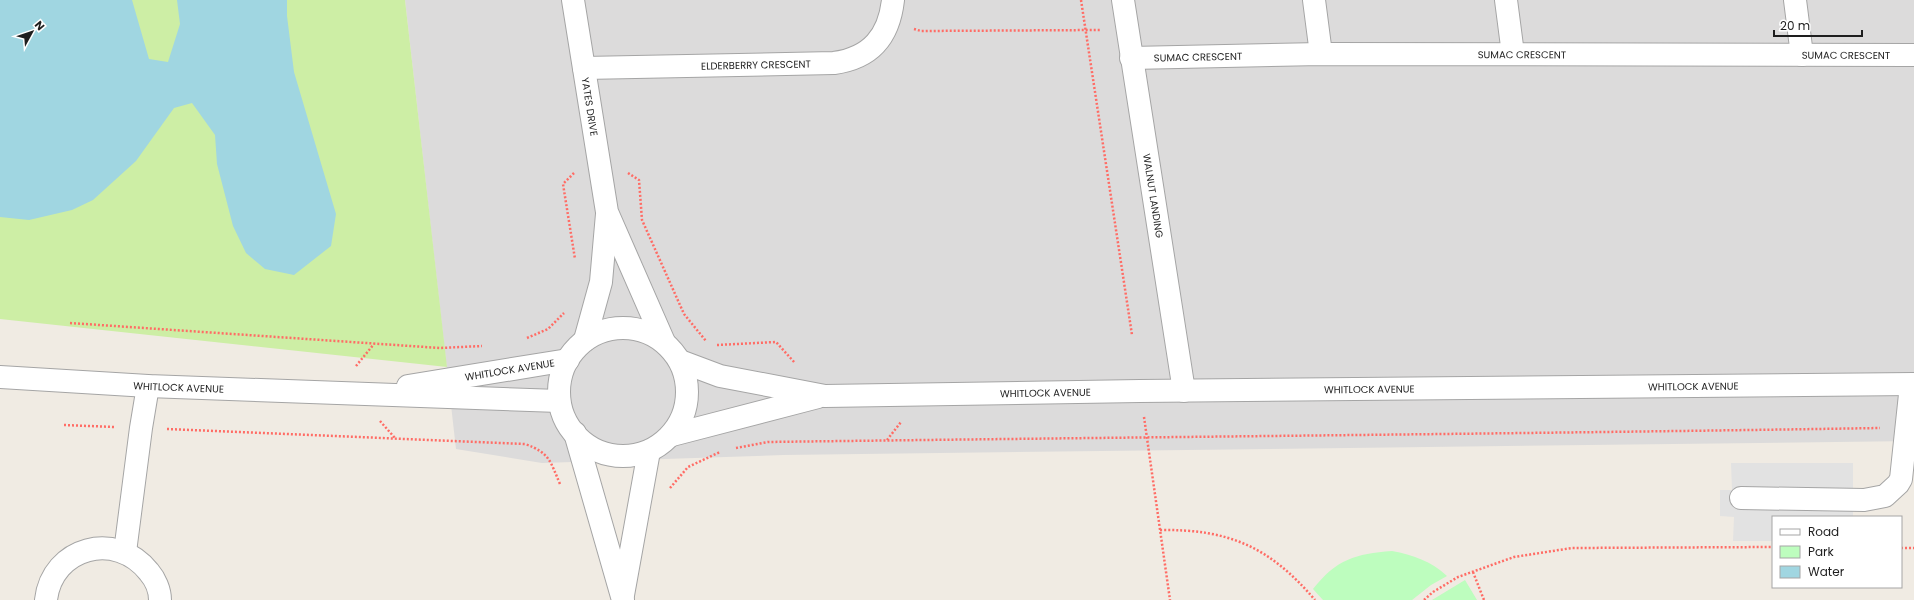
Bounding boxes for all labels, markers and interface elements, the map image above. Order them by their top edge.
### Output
north arrow [12,12,52,52]
scale bar [1774,12,1862,38]
text: N [31,17,48,34]
text: 20 m [1780,17,1810,34]
street label: SUMAC CRESCENT [1478,47,1567,62]
street label: SUMAC CRESCENT [1802,47,1891,62]
street label: SUMAC CRESCENT [1154,48,1243,65]
street label: ELDERBERRY CRESCENT [701,56,812,73]
street label: YATES DRIVE [578,76,602,137]
street label: WALNUT LANDING [1140,152,1168,239]
street label: WHITLOCK AVENUE [464,355,556,384]
street label: WHITLOCK AVENUE [133,378,224,396]
street label: WHITLOCK AVENUE [1648,378,1739,394]
street label: WHITLOCK AVENUE [1324,381,1415,397]
street label: WHITLOCK AVENUE [1000,384,1091,401]
legend [1772,516,1902,588]
text: Road [1808,523,1839,540]
text: Park [1808,543,1835,560]
text: Water [1808,563,1845,580]

